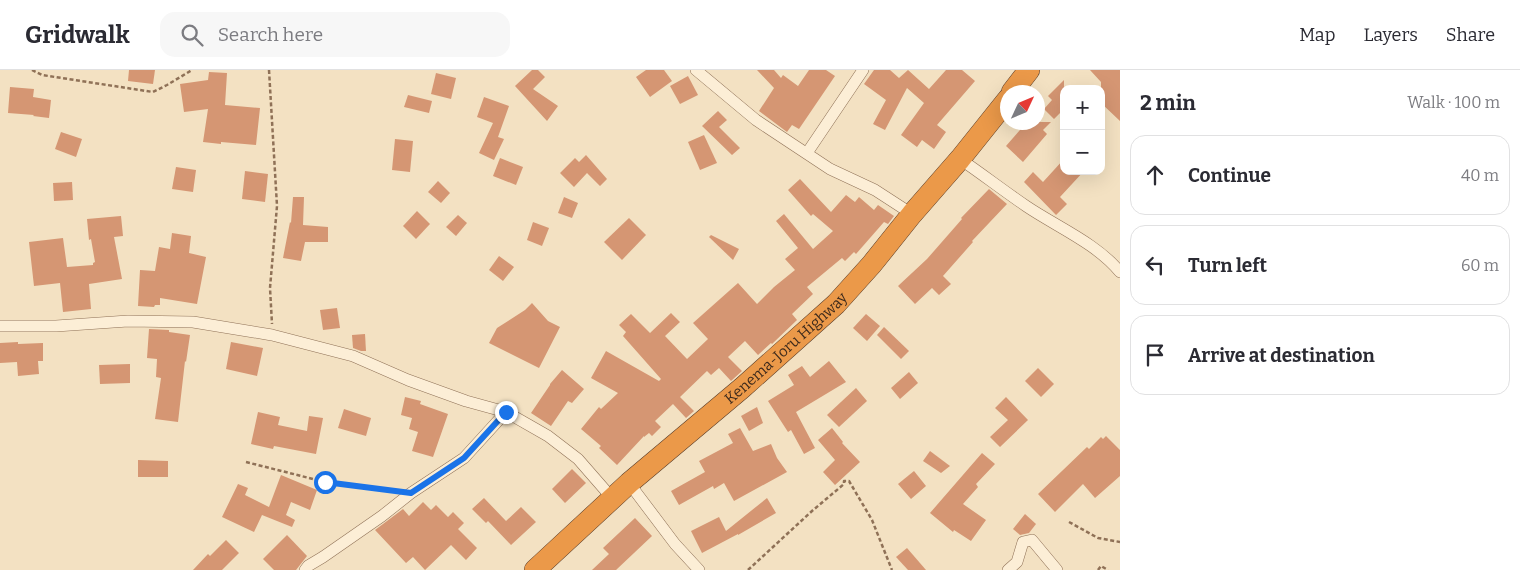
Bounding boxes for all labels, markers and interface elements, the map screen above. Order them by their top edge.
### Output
search box [160,12,510,57]
text: Gridwalk [25,21,130,49]
icon: search [178,21,206,49]
text: Search here [218,23,323,46]
text: Map [1299,24,1335,46]
text: Layers [1363,24,1418,46]
text: Share [1446,24,1495,46]
north arrow [1000,85,1045,130]
map controls [1060,85,1105,175]
button: + [1060,85,1105,130]
text: 2 min [1140,90,1196,116]
text: Walk · 100 m [1407,93,1500,112]
button: − [1060,130,1105,175]
icon: ahead [1141,161,1169,189]
text: Continue [1188,164,1271,187]
text: 40 m [1461,166,1499,185]
icon: left [1141,251,1169,279]
text: Turn left [1188,254,1267,277]
text: 60 m [1461,256,1499,275]
street label: Kenema-Joru Highway [721,289,851,408]
icon: arrive [1141,341,1169,369]
text: Arrive at destination [1188,344,1375,367]
route end [495,401,518,424]
route start [314,471,337,494]

